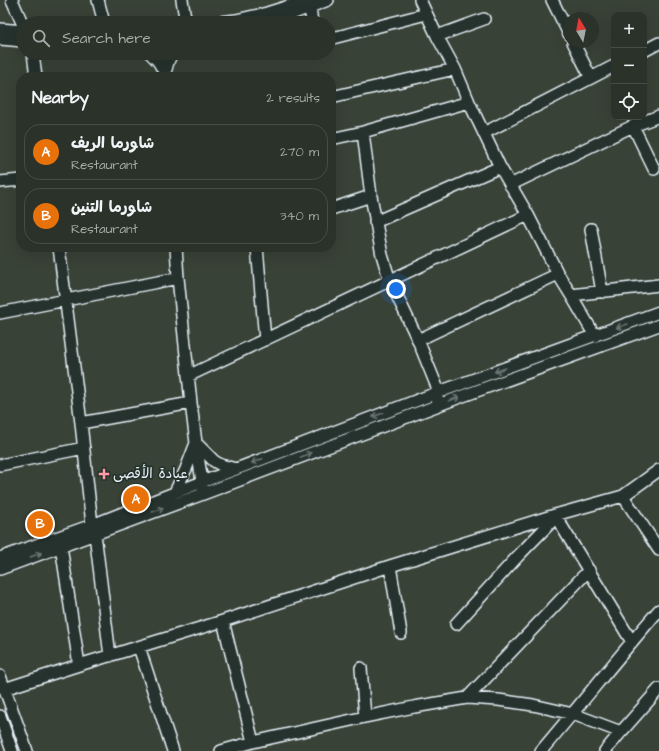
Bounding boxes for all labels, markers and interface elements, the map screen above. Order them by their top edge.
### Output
north arrow [563,12,599,48]
map controls [611,12,647,120]
button: + [611,12,647,48]
search box [16,16,336,60]
icon: search [30,27,52,49]
text: Search here [62,28,151,49]
button: − [611,48,647,84]
button: locate [611,84,647,120]
text: Nearby [32,86,89,110]
text: 2 results [266,89,320,107]
text: شاورما الريف [71,133,154,154]
text: A [42,143,50,161]
text: 270 m [280,143,319,161]
text: Restaurant [71,156,138,174]
text: شاورما التنين [71,197,152,218]
text: B [41,207,51,225]
text: 340 m [280,207,319,225]
text: Restaurant [71,220,138,238]
your location [386,279,406,299]
one-way arrow [617,322,629,330]
one-way arrow [495,366,507,374]
one-way arrow [448,395,460,403]
one-way arrow [373,411,385,419]
one-way arrow [300,451,312,459]
one-way arrow [251,457,263,465]
place label: عيادة الأقصى [113,464,188,484]
marker: عيادة الأقصى [98,468,110,480]
pin: A [123,484,149,514]
one-way arrow [152,506,164,514]
pin: B [27,509,53,539]
one-way arrow [30,551,42,559]

